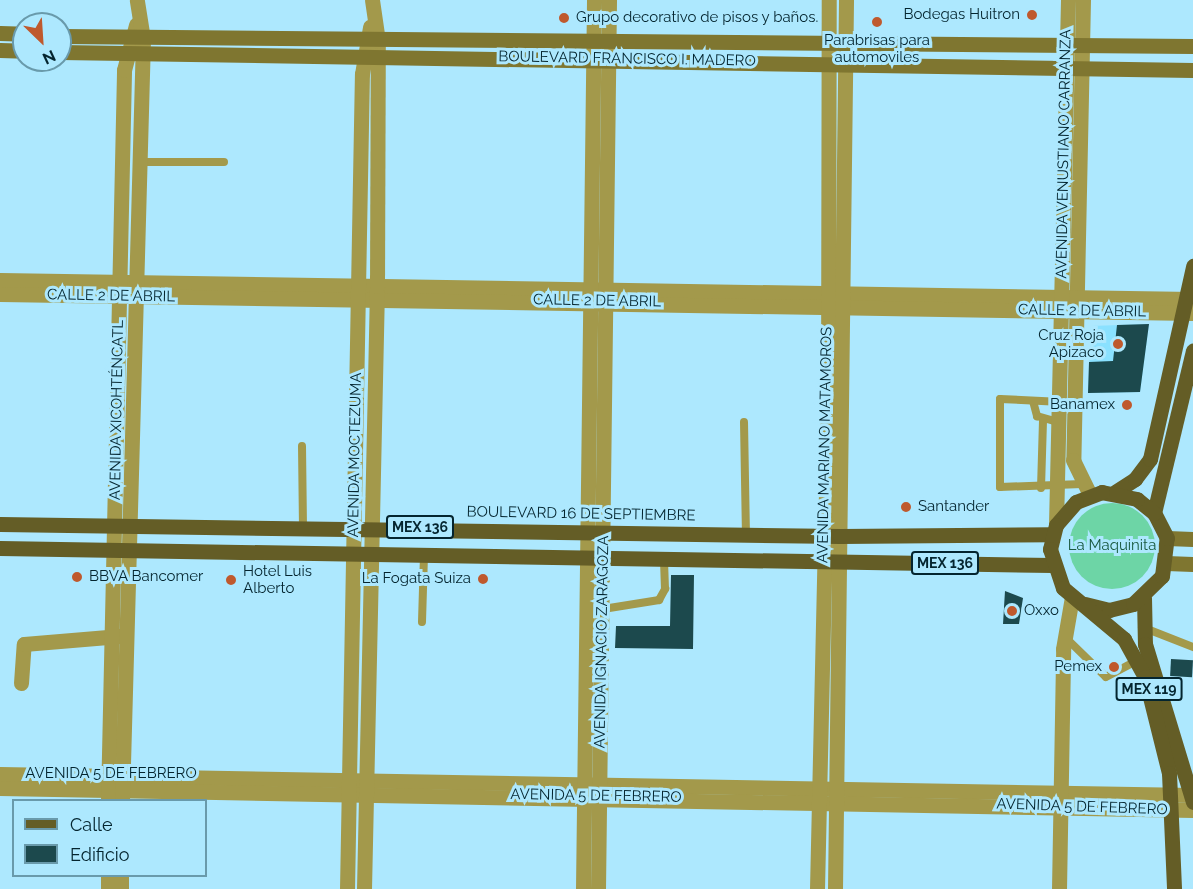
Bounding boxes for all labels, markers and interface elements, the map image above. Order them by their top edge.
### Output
place label: Bodegas Huitron [903,6,1020,24]
marker: Bodegas Huitron [1025,8,1039,22]
place label: Grupo decorativo de pisos y baños. [576,9,819,27]
marker: Grupo decorativo de pisos y baños. [557,11,571,25]
north arrow [12,12,72,72]
marker: Parabrisas para automoviles [870,15,884,29]
street label: AVENIDA VENUSTIANO CARRANZA [1053,29,1075,279]
place label: Parabrisas para automoviles [824,31,930,66]
text: N [39,46,59,68]
street label: BOULEVARD FRANCISCO I. MADERO [498,48,756,70]
street label: CALLE 2 DE ABRIL [47,286,175,306]
street label: CALLE 2 DE ABRIL [533,291,661,311]
street label: CALLE 2 DE ABRIL [1018,301,1146,321]
street label: AVENIDA XICOHTÉNCATL [106,319,128,501]
street label: AVENIDA MARIANO MATAMOROS [814,326,836,564]
place label: Cruz Roja Apizaco [1038,326,1104,361]
marker: Cruz Roja Apizaco [1109,335,1127,353]
street label: AVENIDA MOCTEZUMA [345,372,365,538]
place label: Banamex [1050,396,1115,414]
marker: Banamex [1120,398,1134,412]
place label: Santander [918,498,989,516]
marker: Santander [899,500,913,514]
street label: BOULEVARD 16 DE SEPTIEMBRE [466,503,696,525]
road number: MEX 136 [386,516,454,538]
street label: AVENIDA IGNACIO ZARAGOZA [591,535,613,749]
park label: La Maquinita [1068,537,1156,555]
road number: MEX 136 [910,552,980,574]
place label: Hotel Luis Alberto [243,562,313,597]
place label: BBVA Bancomer [89,568,204,586]
marker: BBVA Bancomer [70,570,84,584]
place label: La Fogata Suiza [362,570,471,588]
marker: La Fogata Suiza [476,572,490,586]
marker: Hotel Luis Alberto [224,573,238,587]
place label: Oxxo [1024,602,1059,620]
marker: Oxxo [1005,604,1019,618]
place label: Pemex [1054,658,1102,676]
marker: Pemex [1107,660,1121,674]
road number: MEX 119 [1114,678,1184,700]
street label: AVENIDA 5 DE FEBRERO [25,765,197,783]
street label: AVENIDA 5 DE FEBRERO [510,786,682,806]
street label: AVENIDA 5 DE FEBRERO [996,795,1168,819]
legend [12,799,207,877]
text: Calle [70,814,113,835]
text: Edificio [70,844,129,865]

